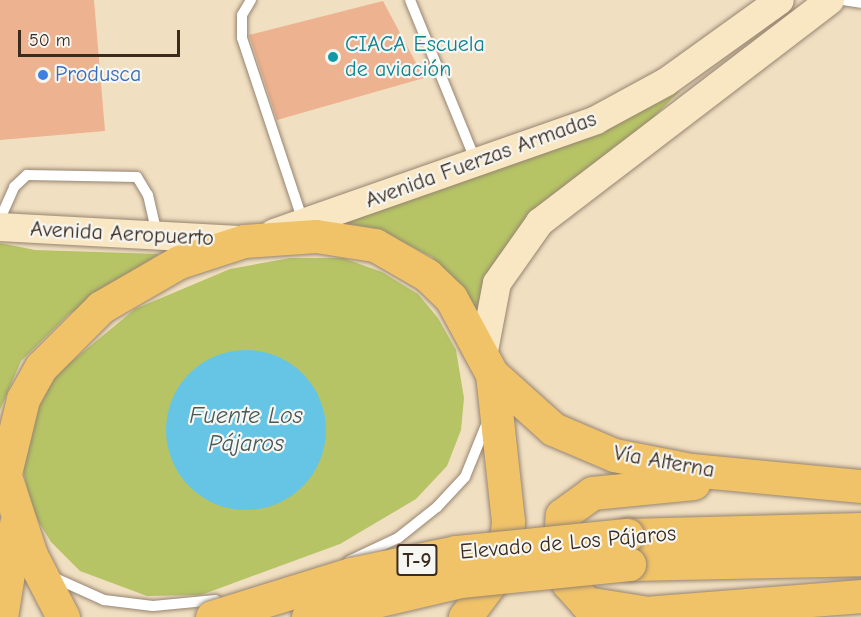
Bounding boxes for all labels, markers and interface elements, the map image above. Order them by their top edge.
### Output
scale bar [21,18,183,56]
text: 50 m [29,30,71,51]
place label: CIACA Escuela de aviación [345,31,485,82]
marker: CIACA Escuela de aviación [326,50,340,64]
place label: Produsca [55,62,141,88]
marker: Produsca [36,68,50,82]
street label: Avenida Fuerzas Armadas [362,106,600,214]
street label: Avenida Aeropuerto [30,216,214,252]
water label: Fuente Los Pájaros [189,402,303,458]
street label: Vía Alterna [611,440,717,484]
street label: Elevado de Los Pájaros [459,520,677,566]
road number: T-9 [396,542,438,578]

